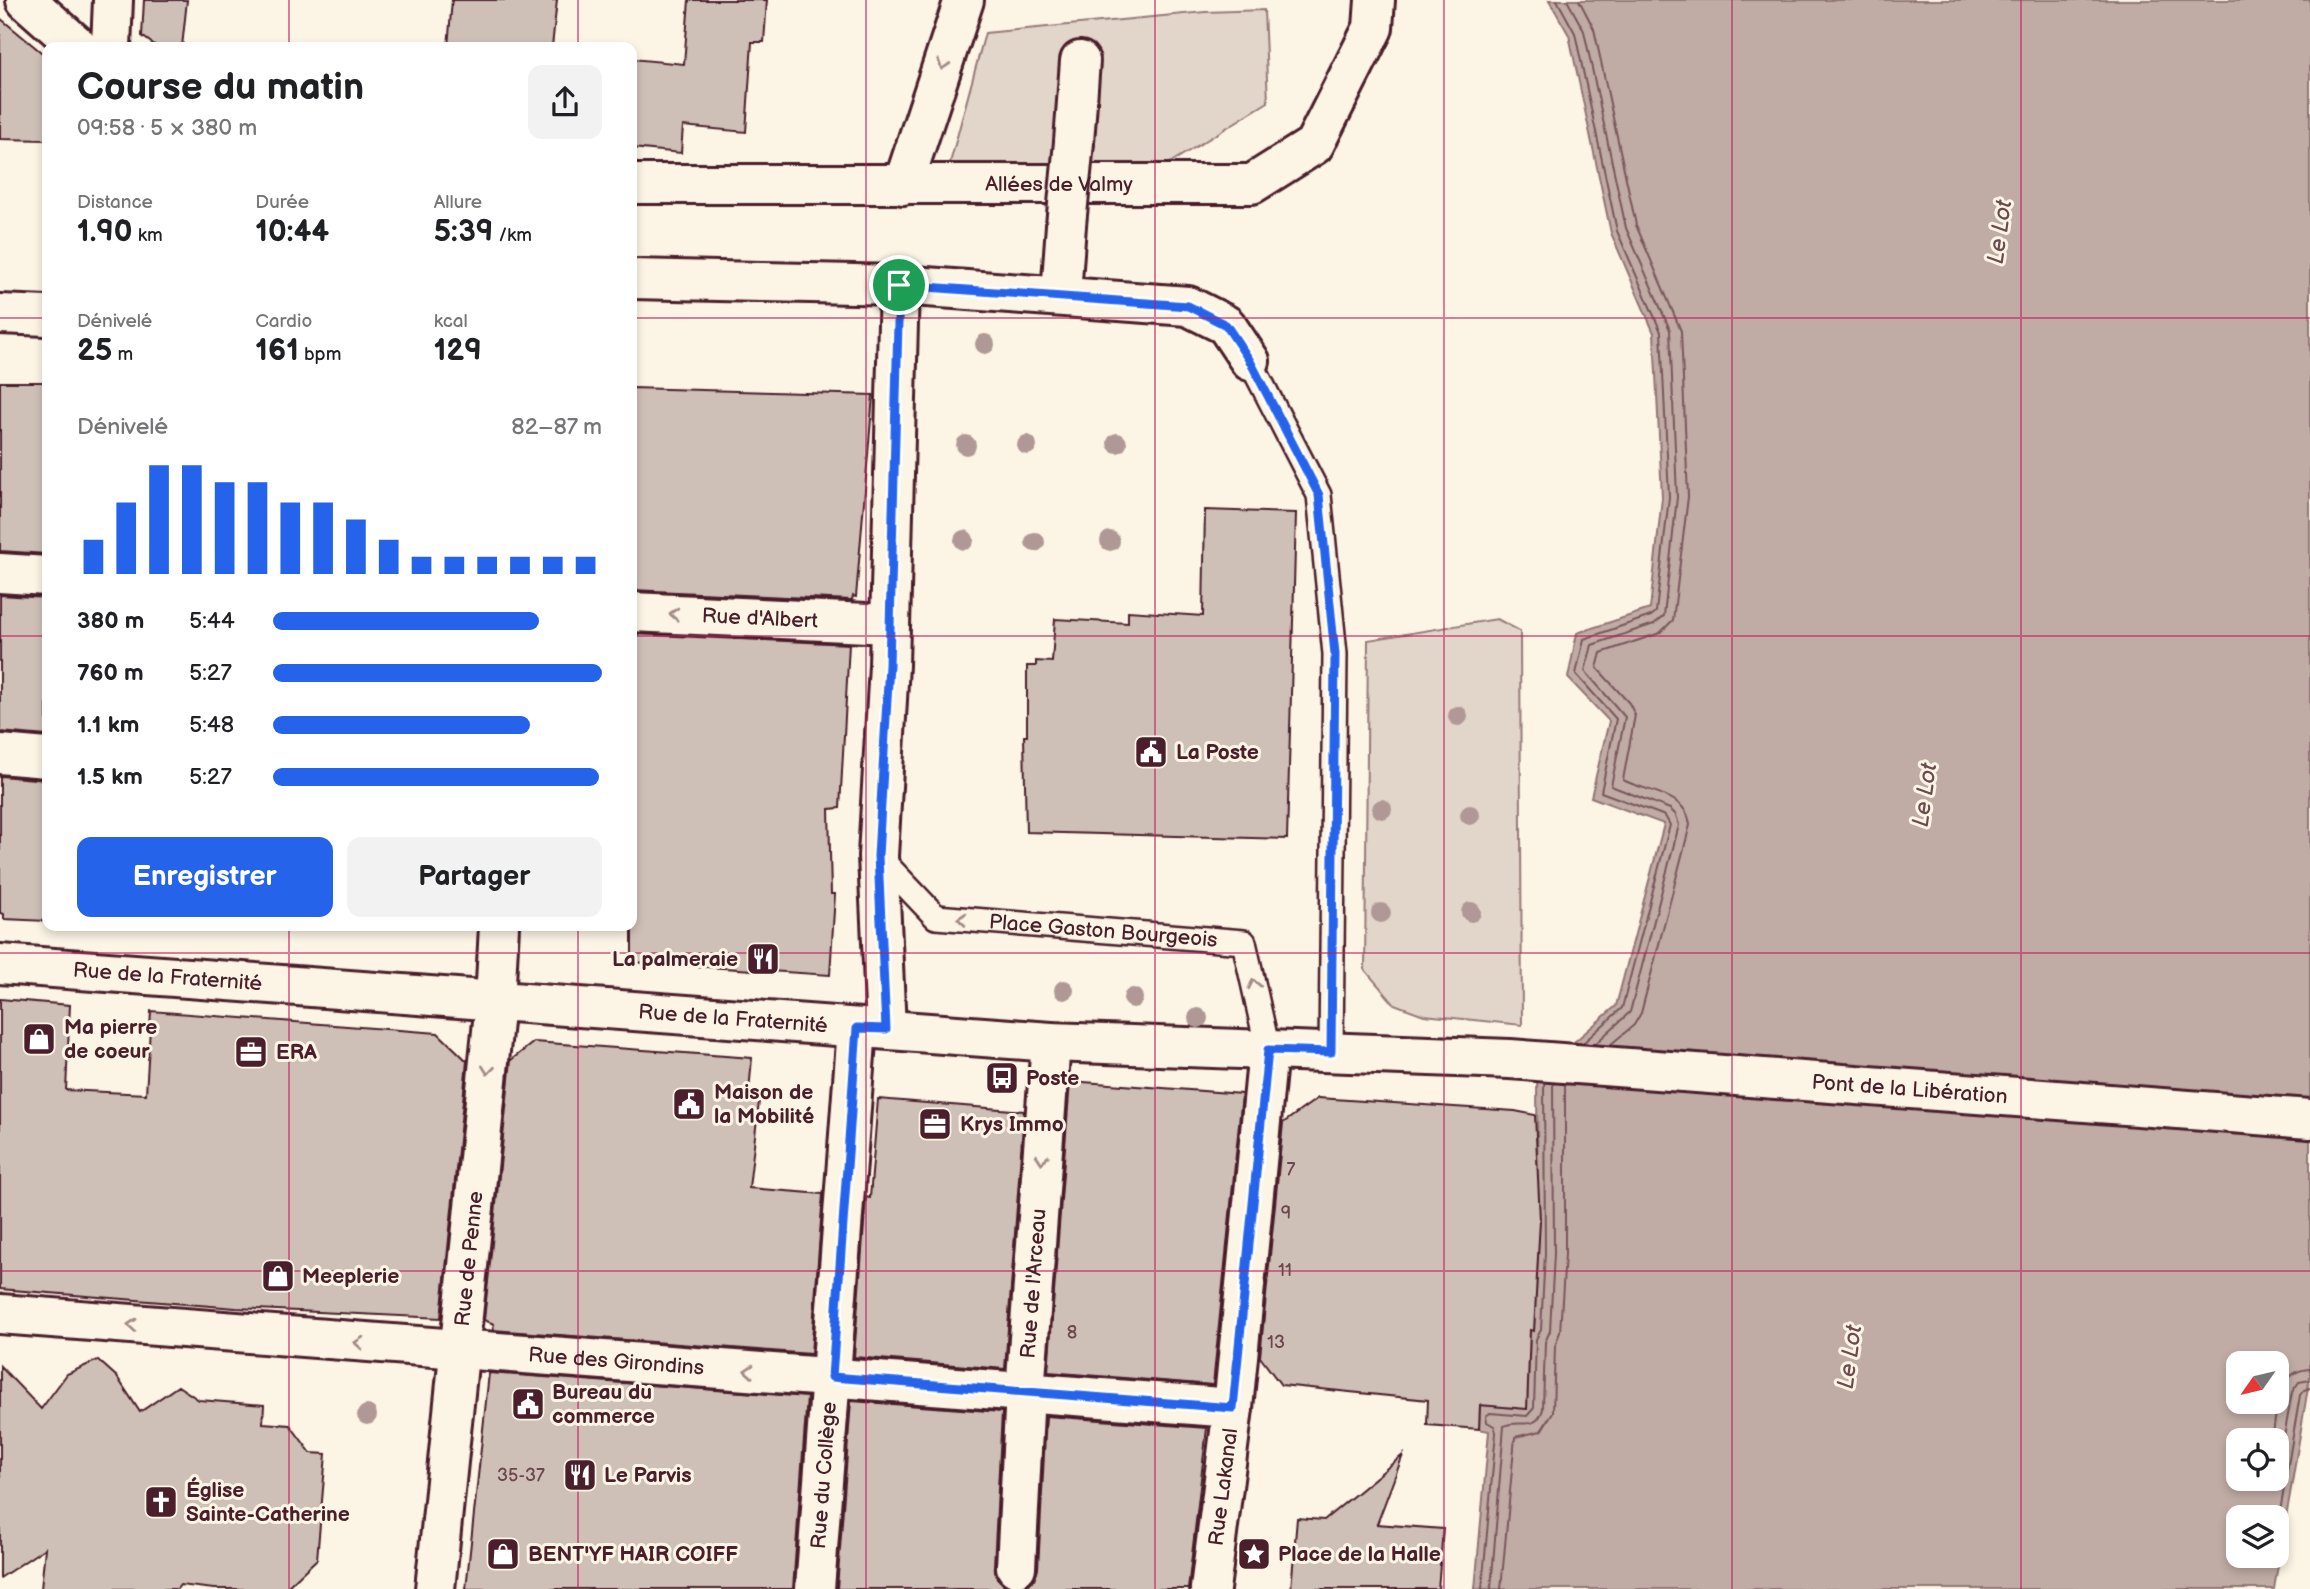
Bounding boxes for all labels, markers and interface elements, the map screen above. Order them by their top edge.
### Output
one-way arrow [936,59,951,71]
text: Course du matin [77,65,364,110]
button: share [528,65,602,139]
text: 09:58 · 5 × 380 m [77,114,257,142]
street label: Allées de Valmy [985,172,1133,197]
text: Distance [77,191,153,214]
text: Durée [255,191,309,214]
text: Allure [434,191,482,214]
water label: Le Lot [1982,197,2018,266]
text: 1.90 [77,214,133,250]
text: 10:44 [255,214,329,250]
text: 5:39 [434,214,493,250]
text: km [133,224,163,247]
text: /km [493,224,532,247]
pin [869,255,929,315]
icon: arrive [880,266,918,304]
text: Dénivelé [77,310,152,333]
text: Cardio [255,310,312,333]
text: kcal [434,310,468,333]
text: 25 [77,333,112,369]
text: 161 [255,333,299,369]
text: 129 [434,333,482,369]
text: m [112,343,133,366]
text: bpm [299,343,341,366]
text: Dénivelé [77,413,168,441]
text: 82–87 m [511,413,602,441]
street label: Rue d'Albert [701,603,819,633]
text: 380 m [77,607,144,635]
text: 5:44 [189,607,235,635]
one-way arrow [668,607,679,622]
text: 760 m [77,659,144,687]
text: 5:27 [189,659,232,687]
text: 1.1 km [77,711,139,739]
text: 5:48 [189,711,234,739]
public building icon: La Poste [1132,733,1170,771]
place label: La Poste [1176,740,1259,765]
water label: Le Lot [1907,760,1943,829]
text: 1.5 km [77,763,143,791]
text: 5:27 [189,763,232,791]
button: Enregistrer [77,837,333,917]
button: Partager [347,837,602,917]
street label: Place Gaston Bourgeois [988,909,1219,952]
one-way arrow [956,912,967,927]
restaurant icon: La palmeraie [744,940,782,978]
place label: La palmeraie [612,947,738,972]
street label: Rue de la Fraternité [72,957,263,996]
one-way arrow [1247,978,1262,990]
street label: Rue de la Fraternité [637,999,829,1038]
place label: Ma pierre de coeur [64,1015,157,1064]
shop icon: Ma pierre de coeur [20,1020,58,1058]
office icon: ERA [232,1033,270,1071]
place label: ERA [276,1040,317,1065]
bus stop icon: Poste [983,1059,1021,1097]
one-way arrow [480,1064,495,1076]
place label: Poste [1026,1066,1079,1091]
street label: Pont de la Libération [1811,1069,2008,1109]
place label: Maison de la Mobilité [714,1080,815,1129]
public building icon: Maison de la Mobilité [670,1085,708,1123]
office icon: Krys Immo [916,1105,954,1143]
place label: Krys Immo [960,1112,1064,1137]
one-way arrow [1035,1154,1050,1165]
house number: 7 [1287,1159,1296,1180]
street label: Rue de Penne [449,1190,488,1328]
house number: 9 [1281,1203,1291,1224]
street label: Rue de l'Arceau [1015,1208,1051,1359]
shop icon: Meeplerie [259,1257,297,1295]
house number: 11 [1278,1260,1292,1281]
place label: Meeplerie [302,1264,399,1289]
one-way arrow [126,1318,137,1333]
house number: 8 [1067,1322,1077,1343]
water label: Le Lot [1832,1322,1868,1391]
house number: 13 [1267,1332,1285,1353]
one-way arrow [353,1336,364,1351]
street label: Rue des Girondins [527,1342,705,1380]
north arrow [2226,1351,2289,1414]
map controls [2226,1351,2289,1568]
one-way arrow [743,1364,754,1379]
place label: Bureau du commerce [552,1380,655,1429]
public building icon: Bureau du commerce [509,1385,547,1423]
street label: Rue du Collège [806,1401,841,1550]
street label: Rue Lakanal [1203,1427,1243,1547]
button: locate [2226,1428,2289,1491]
restaurant icon: Le Parvis [561,1456,599,1494]
place label: Le Parvis [604,1463,692,1488]
house number: 35-37 [497,1465,545,1486]
place label: Église Sainte-Catherine [186,1477,350,1527]
church icon: Église Sainte-Catherine [142,1483,180,1521]
button: layers [2226,1505,2289,1568]
shop icon: BENT'YF HAIR COIFF [484,1535,522,1573]
place icon: Place de la Halle [1235,1535,1273,1573]
place label: BENT'YF HAIR COIFF [528,1542,738,1567]
place label: Place de la Halle [1278,1542,1441,1567]

